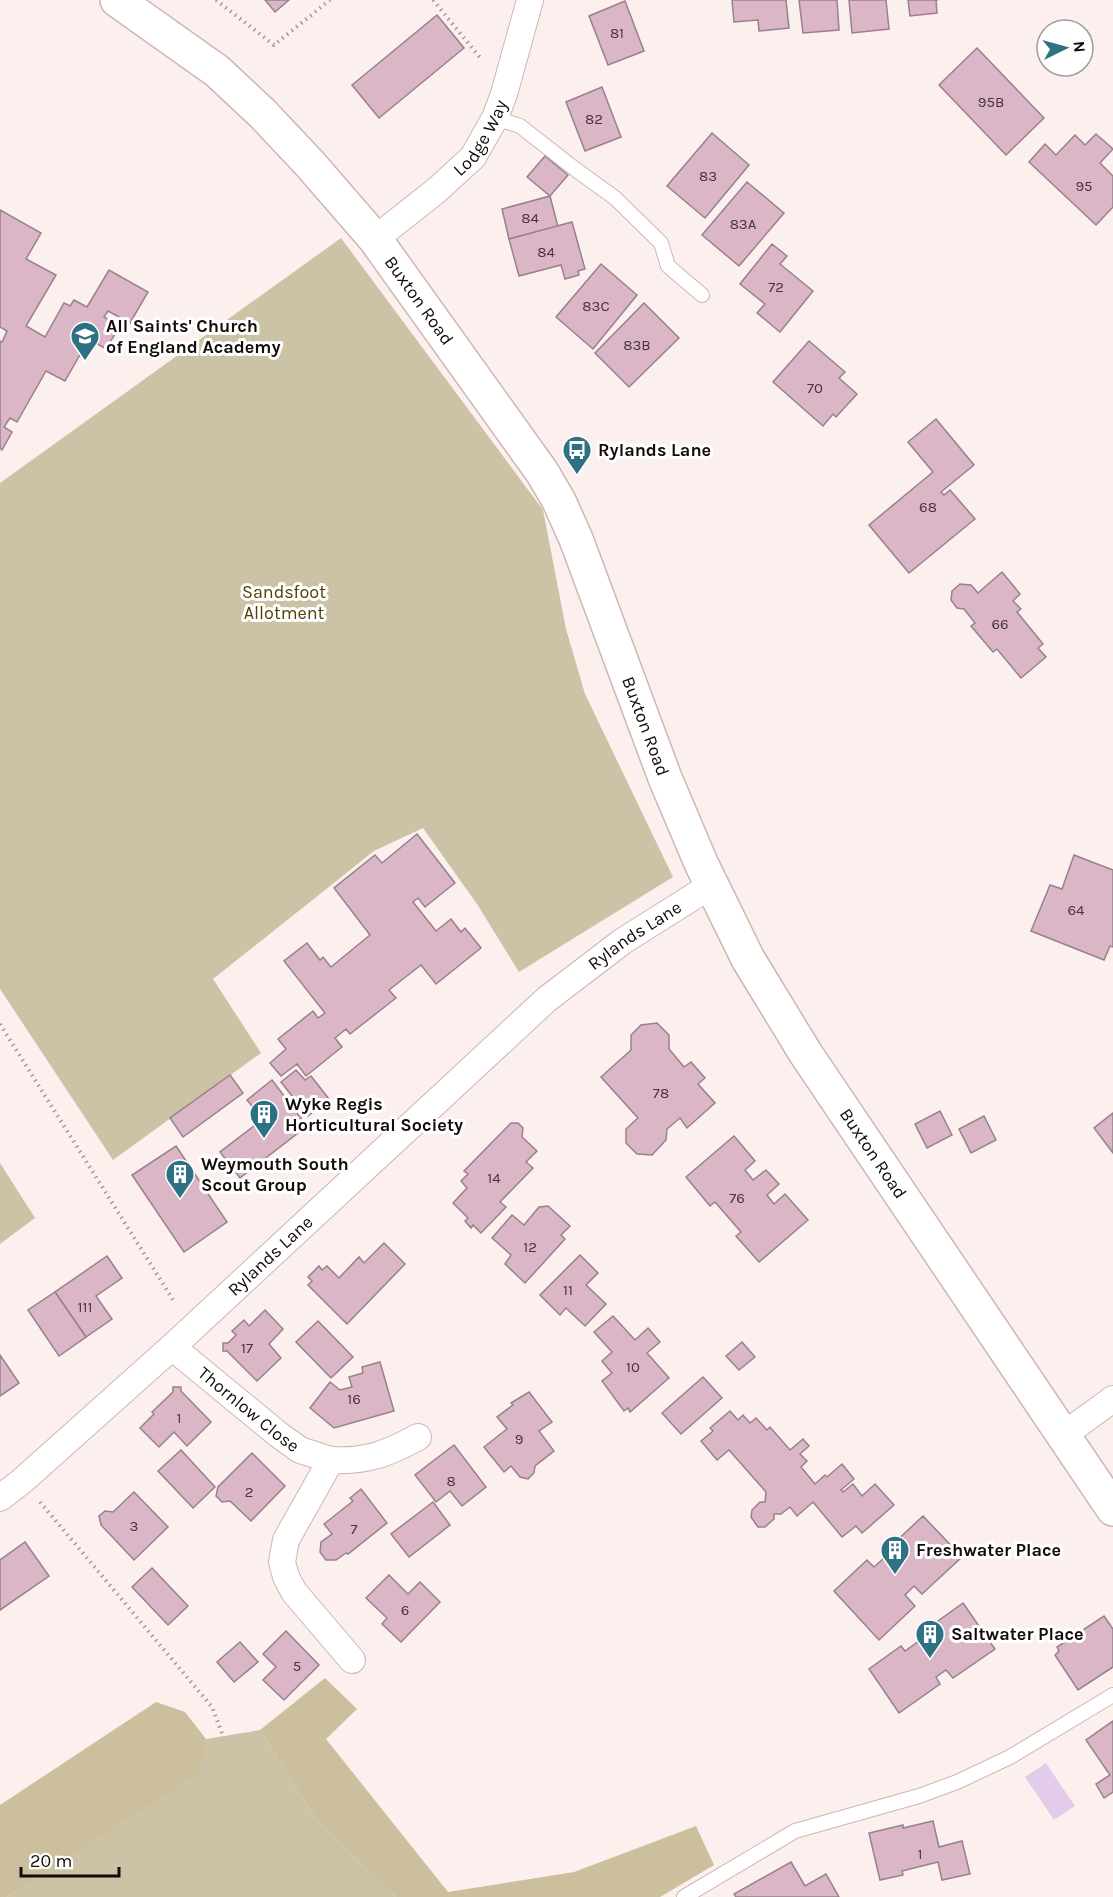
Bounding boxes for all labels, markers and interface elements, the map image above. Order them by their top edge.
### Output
north arrow [1035,18,1095,78]
house number: 81 [610,24,624,42]
text: N [1069,40,1089,53]
house number: 95B [978,93,1004,111]
street label: Lodge Way [449,96,512,181]
house number: 82 [585,110,603,128]
house number: 83 [699,167,717,185]
house number: 95 [1075,177,1093,195]
house number: 84 [521,209,539,227]
house number: 83A [730,215,757,233]
house number: 84 [537,243,555,261]
street label: Buxton Road [380,251,458,349]
house number: 72 [768,278,784,296]
house number: 83C [582,297,610,315]
place label: All Saints' Church of England Academy [106,315,281,358]
school or university icon: All Saints' Church of England Academy [69,320,101,362]
house number: 83B [623,336,651,354]
house number: 70 [807,379,823,397]
bus stop icon: Rylands Lane [561,434,593,476]
place label: Rylands Lane [598,439,711,461]
house number: 68 [919,498,937,516]
park label: Sandsfoot Allotment [242,581,326,624]
house number: 66 [991,615,1009,633]
street label: Buxton Road [617,673,674,779]
street label: Rylands Lane [584,896,686,975]
house number: 64 [1068,901,1085,919]
house number: 78 [653,1084,669,1102]
place label: Wyke Regis Horticultural Society [285,1093,463,1136]
building icon: Wyke Regis Horticultural Society [248,1098,280,1140]
street label: Buxton Road [835,1104,912,1203]
place label: Weymouth South Scout Group [201,1153,349,1196]
building icon: Weymouth South Scout Group [164,1158,196,1200]
house number: 14 [487,1169,501,1187]
house number: 76 [729,1189,745,1207]
street label: Rylands Lane [223,1211,317,1301]
house number: 12 [523,1238,537,1256]
house number: 11 [563,1281,573,1299]
house number: 111 [78,1298,92,1316]
house number: 17 [241,1339,253,1357]
house number: 10 [626,1358,640,1376]
street label: Thornlow Close [194,1362,304,1457]
house number: 16 [347,1390,361,1408]
house number: 1 [177,1409,181,1427]
house number: 9 [515,1430,523,1448]
house number: 8 [446,1472,456,1490]
house number: 2 [245,1483,253,1501]
house number: 3 [130,1517,138,1535]
house number: 7 [350,1520,358,1538]
building icon: Freshwater Place [879,1534,911,1576]
place label: Freshwater Place [916,1539,1061,1561]
house number: 6 [401,1601,409,1619]
building icon: Saltwater Place [914,1618,946,1660]
place label: Saltwater Place [951,1623,1084,1645]
house number: 5 [293,1657,301,1675]
scale bar [21,1840,118,1878]
house number: 1 [918,1845,922,1863]
text: 20 m [30,1850,72,1872]

